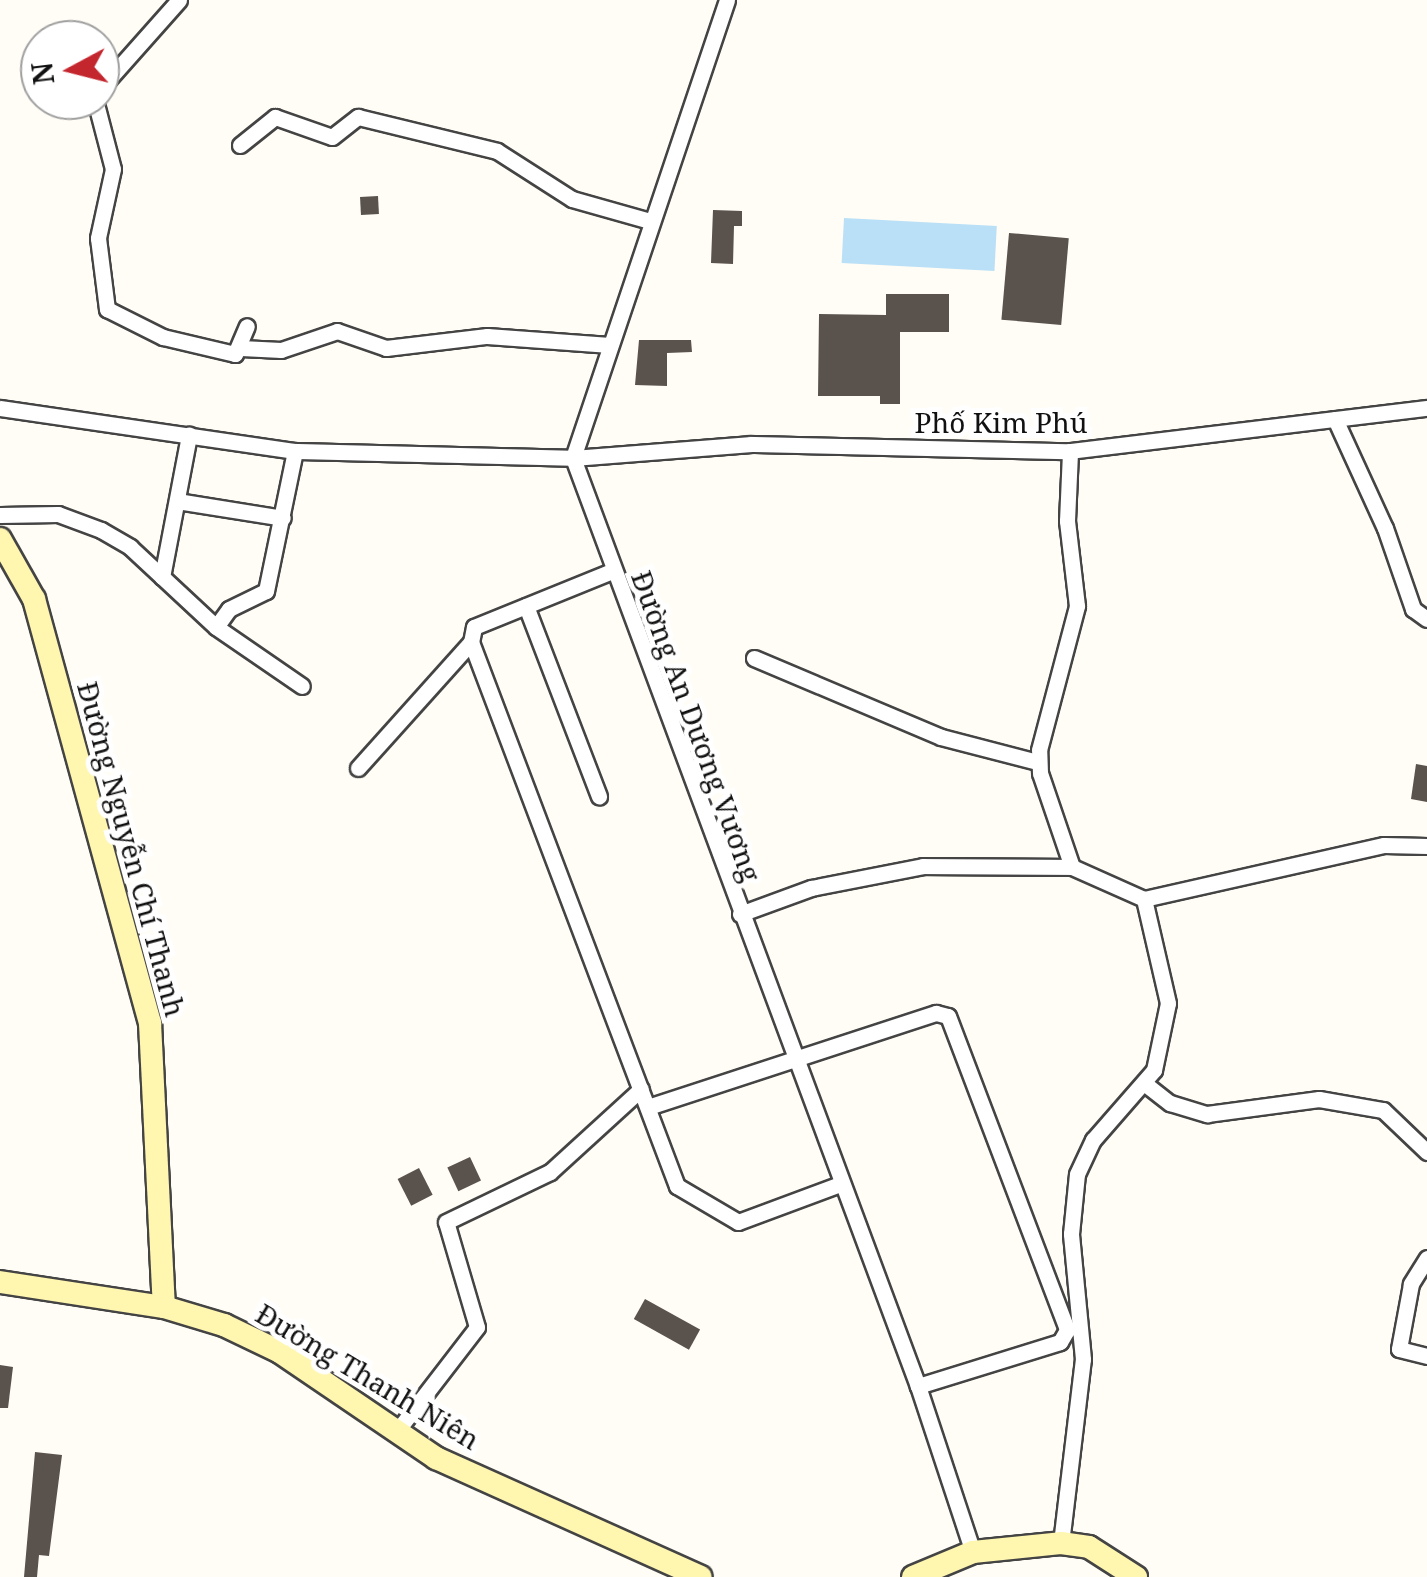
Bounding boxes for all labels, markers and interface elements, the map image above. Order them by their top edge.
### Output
north arrow [20,20,120,120]
text: N [22,60,62,87]
street label: Phố Kim Phú [915,405,1087,439]
street label: Đường An Dương Vương [625,566,769,886]
street label: Đường Nguyễn Chí Thanh [71,678,193,1020]
street label: Đường Thanh Niên [250,1296,486,1456]

